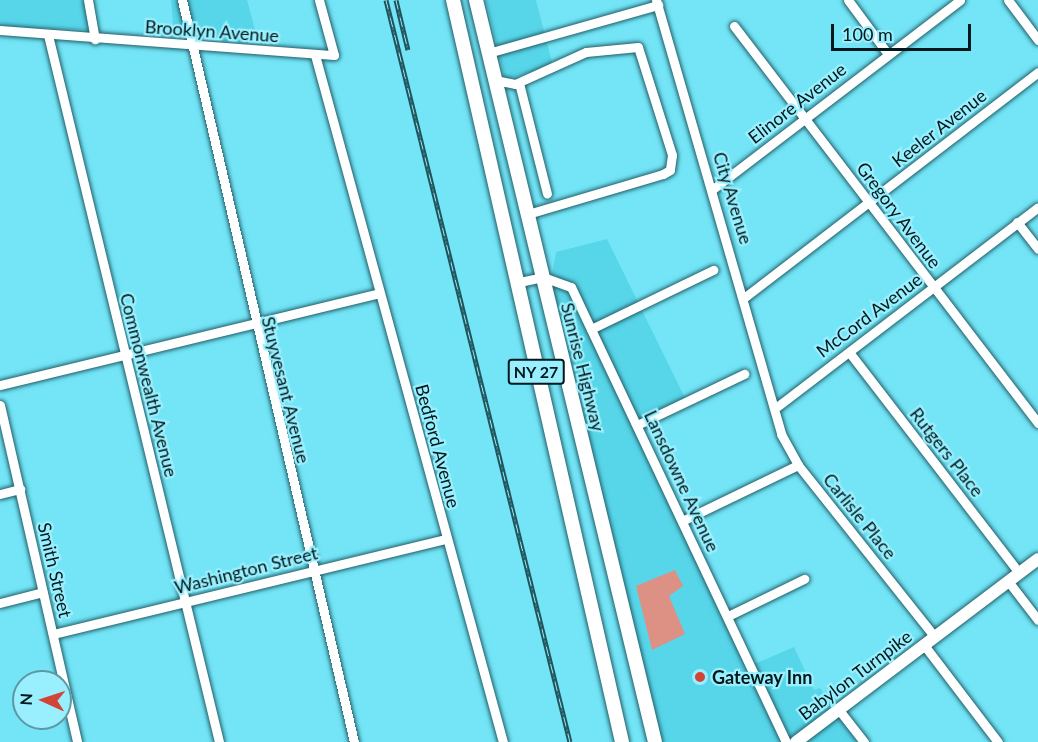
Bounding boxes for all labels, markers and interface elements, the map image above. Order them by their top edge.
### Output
scale bar [834,12,974,50]
street label: Brooklyn Avenue [144,16,280,46]
text: 100 m [842,23,893,45]
street label: Elinore Avenue [743,58,851,148]
street label: Keeler Avenue [887,84,991,172]
street label: City Avenue [709,149,757,247]
street label: Gregory Avenue [852,157,946,273]
street label: McCord Avenue [812,268,926,362]
street label: Commonwealth Avenue [116,291,182,479]
street label: Sunrise Highway [557,300,609,434]
street label: Stuyvesant Avenue [257,314,315,466]
road number: NY 27 [506,359,566,385]
street label: Bedford Avenue [411,381,465,511]
street label: Rutgers Place [906,403,988,501]
street label: Lansdowne Avenue [640,407,724,555]
street label: Carlisle Place [819,469,901,563]
street label: Smith Street [34,520,76,620]
street label: Washington Street [172,542,320,598]
street label: Babylon Turnpike [794,625,916,725]
place label: Gateway Inn [712,666,813,688]
north arrow [12,670,72,730]
marker: Gateway Inn [693,670,707,684]
text: N [16,692,35,706]

